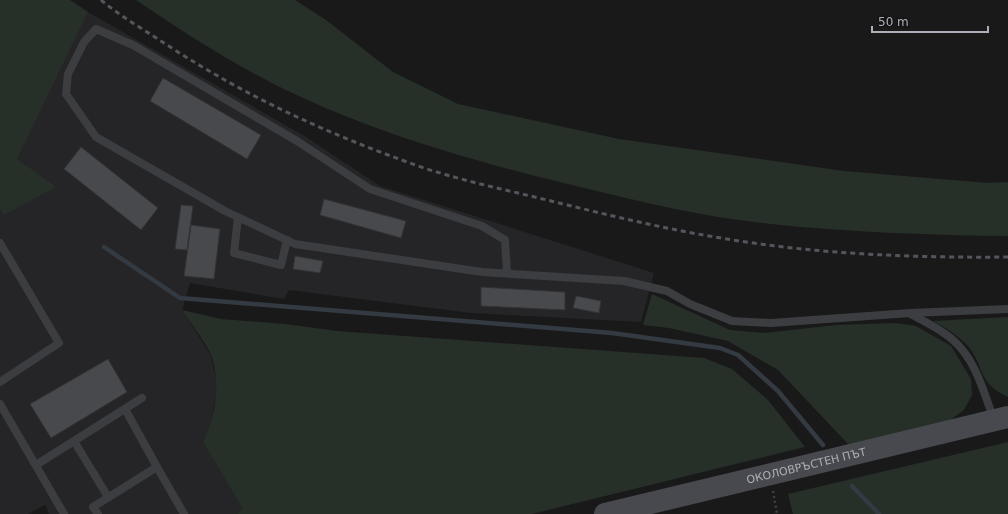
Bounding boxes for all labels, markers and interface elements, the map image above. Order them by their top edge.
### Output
scale bar [872,8,988,34]
text: 50 m [878,15,909,29]
street label: ОКОЛОВРЪСТЕН ПЪТ [745,445,868,487]

